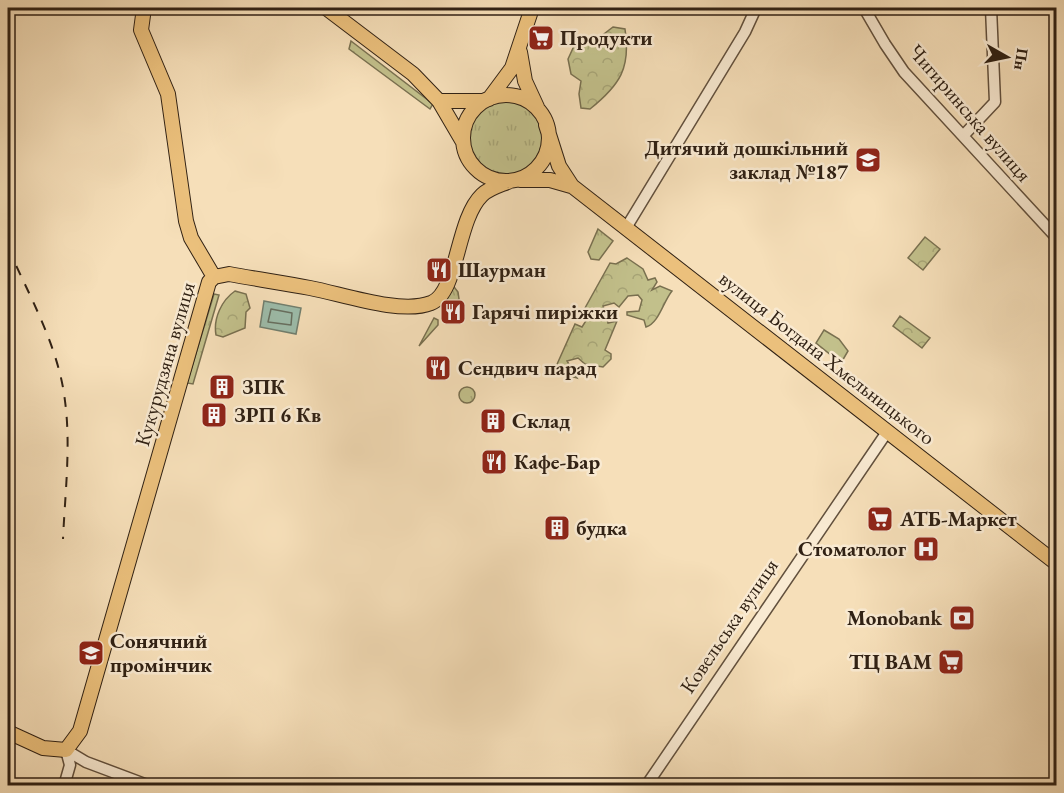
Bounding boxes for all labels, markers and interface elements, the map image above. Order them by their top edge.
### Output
supermarket icon: Продукти [526,23,556,53]
place label: Продукти [560,24,653,51]
north arrow [977,27,1037,87]
street label: Чигиринська вулиця [903,38,1038,187]
text: Пн [1009,47,1033,72]
place label: Дитячий дошкільний заклад №187 [645,134,849,185]
school or university icon: Дитячий дошкільний заклад №187 [853,145,883,175]
restaurant icon: Шаурман [424,255,454,285]
place label: Шаурман [458,256,546,283]
street label: вулиця Богдана Хмельницького [714,265,941,451]
street label: Кукурудзяна вулиця [128,279,201,449]
restaurant icon: Гарячі пиріжки [438,297,468,327]
place label: Гарячі пиріжки [472,298,618,325]
restaurant icon: Сендвич парад [423,353,453,383]
place label: Сендвич парад [458,354,597,381]
building icon: ЗПК [207,372,237,402]
place label: ЗПК [242,373,286,400]
building icon: ЗРП 6 Кв [199,400,229,430]
place label: ЗРП 6 Кв [234,401,321,428]
building icon: Склад [478,406,508,436]
place label: Склад [512,407,570,434]
restaurant icon: Кафе-Бар [479,447,509,477]
place label: Кафе-Бар [514,448,601,475]
supermarket icon: АТБ-Маркет [865,504,895,534]
place label: АТБ-Маркет [899,505,1017,532]
building icon: будка [542,513,572,543]
place label: будка [576,514,628,541]
hospital icon: Стоматолог [911,534,941,564]
place label: Стоматолог [798,535,907,562]
street label: Ковельська вулиця [674,553,784,698]
bank icon: Monobank [947,603,977,633]
place label: Monobank [847,604,943,631]
place label: Сонячний промінчик [110,627,212,678]
school or university icon: Сонячний промінчик [76,638,106,668]
supermarket icon: ТЦ ВАМ [936,647,966,677]
place label: ТЦ ВАМ [849,648,932,675]

